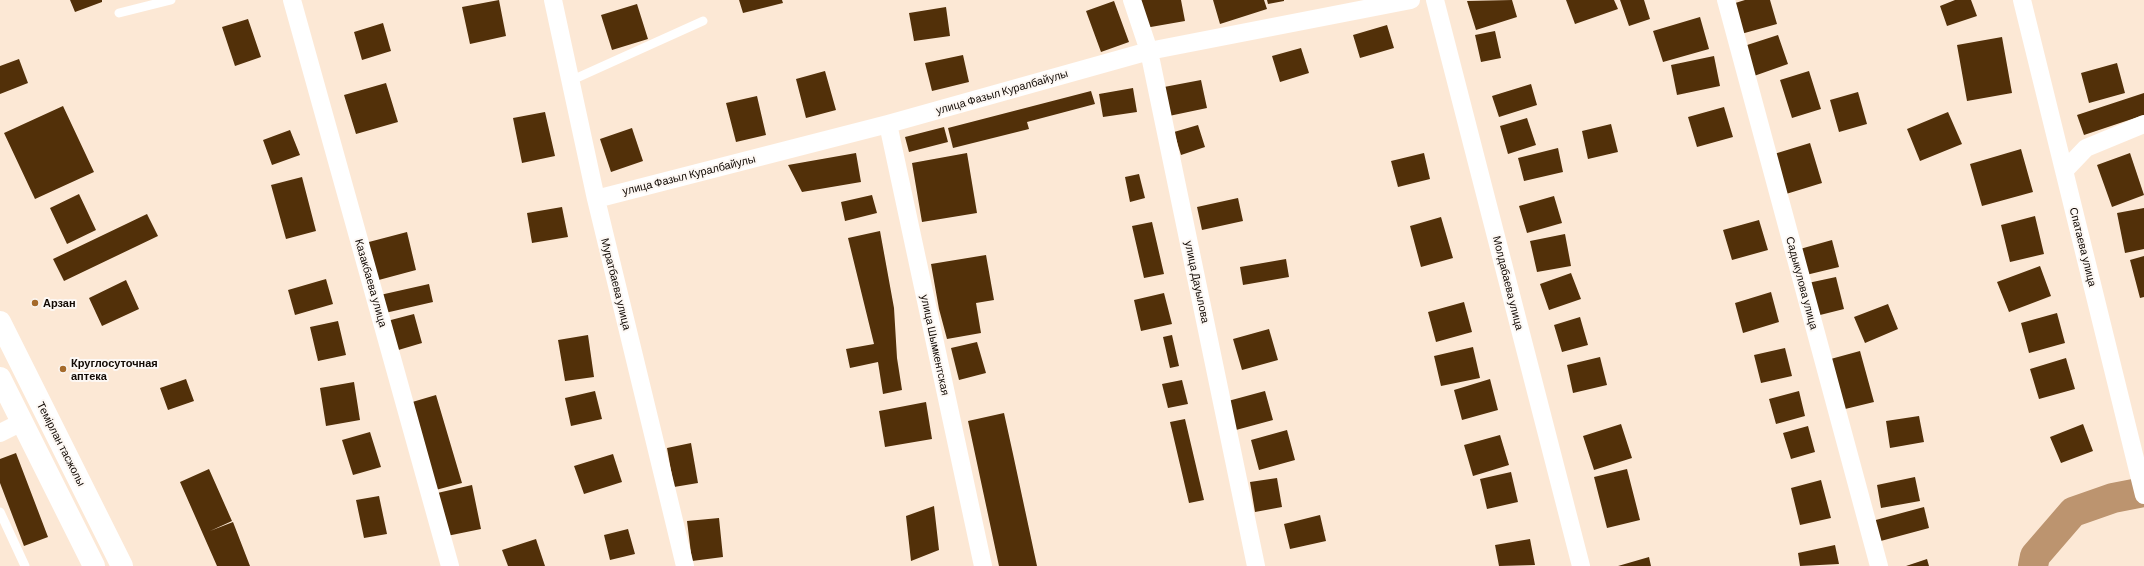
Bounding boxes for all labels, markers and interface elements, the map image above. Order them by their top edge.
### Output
street label: улица Фазыл Куралбайулы [934,67,1070,117]
street label: улица Фазыл Куралбайулы [621,152,757,198]
street label: Спатаева улица [2067,206,2099,288]
street label: Молдабаева улица [1490,235,1526,331]
street label: Садыкулова улица [1783,235,1821,331]
street label: Казакбаева улица [352,237,390,329]
street label: Муратбаева улица [598,237,634,331]
street label: улица Дауылова [1182,240,1212,324]
street label: улица Шымкентская [918,293,952,397]
place label: Арзан [43,296,76,310]
marker: Арзан [30,298,40,308]
place label: Круглосуточная аптека [71,356,158,382]
marker: Круглосуточная аптека [58,364,68,374]
street label: Темірлан тасжолы [34,400,88,488]

